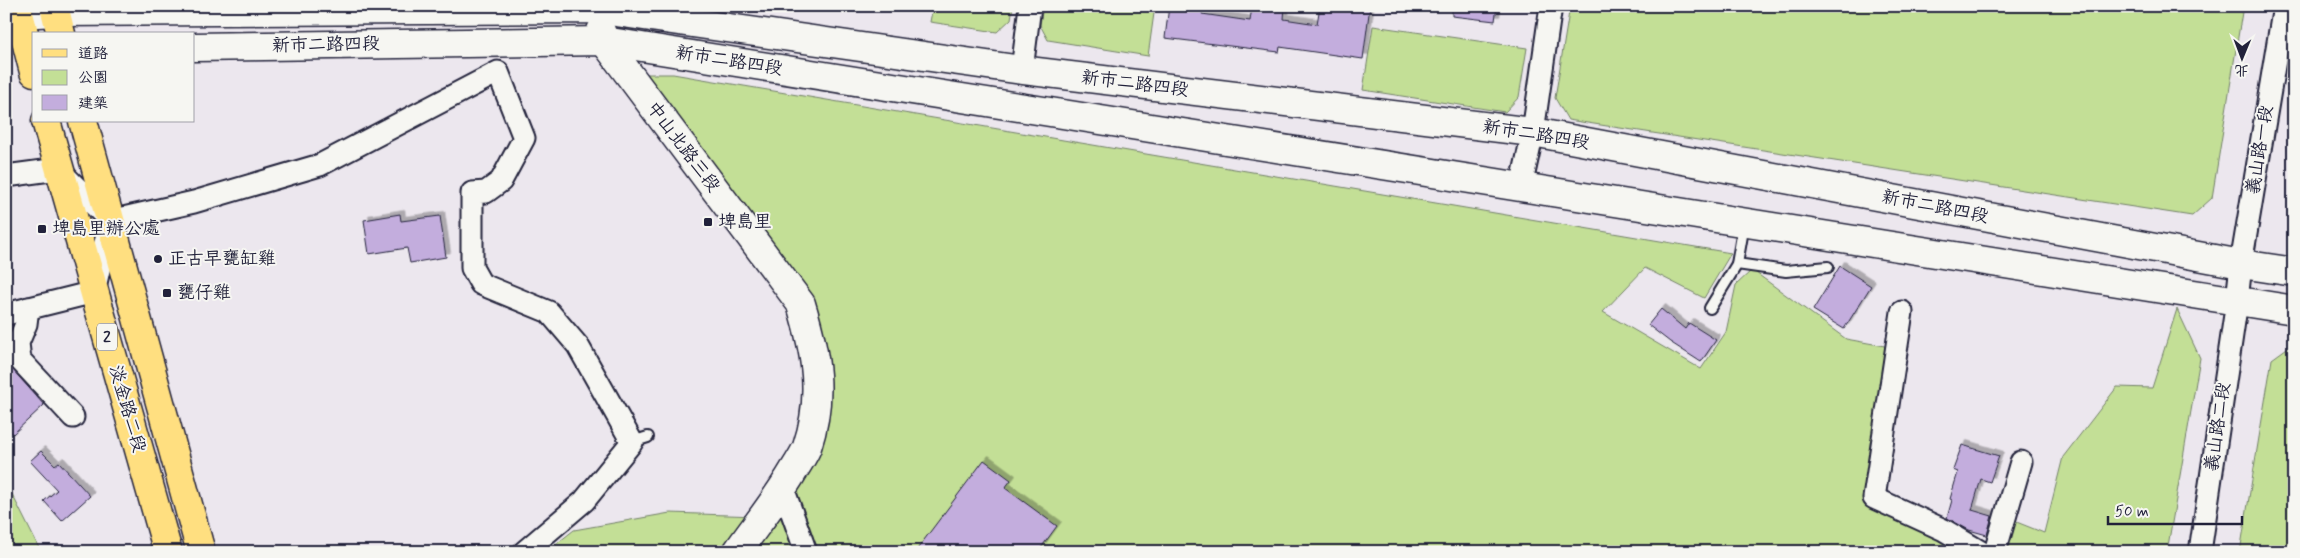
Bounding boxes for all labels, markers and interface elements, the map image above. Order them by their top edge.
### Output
legend [32,32,195,122]
street label: 新市二路四段 [272,32,380,58]
north arrow [2218,32,2268,82]
street label: 新市二路四段 [674,41,784,81]
text: 道路 [78,44,108,64]
text: 北 [2235,61,2249,79]
street label: 新市二路四段 [1080,66,1190,102]
text: 公園 [78,68,108,88]
text: 建築 [78,94,108,114]
street label: 中山北路三段 [641,97,725,197]
street label: 義山路一段 [2241,104,2279,196]
street label: 新市二路四段 [1481,115,1591,155]
street label: 新市二路四段 [1880,185,1990,229]
place label: 埤島里 [718,210,772,234]
marker: 埤島里 [702,216,714,228]
place label: 埤島里辦公處 [52,217,160,241]
marker: 埤島里辦公處 [36,223,48,235]
place label: 正古早甕缸雞 [168,247,276,271]
marker: 正古早甕缸雞 [152,253,164,265]
place label: 甕仔雞 [177,281,231,305]
marker: 甕仔雞 [161,287,173,299]
road number: 2 [97,324,117,351]
street label: 淡金路二段 [103,362,151,456]
street label: 義山路二段 [2200,381,2236,473]
scale bar [2108,493,2241,525]
text: 50 m [2115,502,2149,522]

